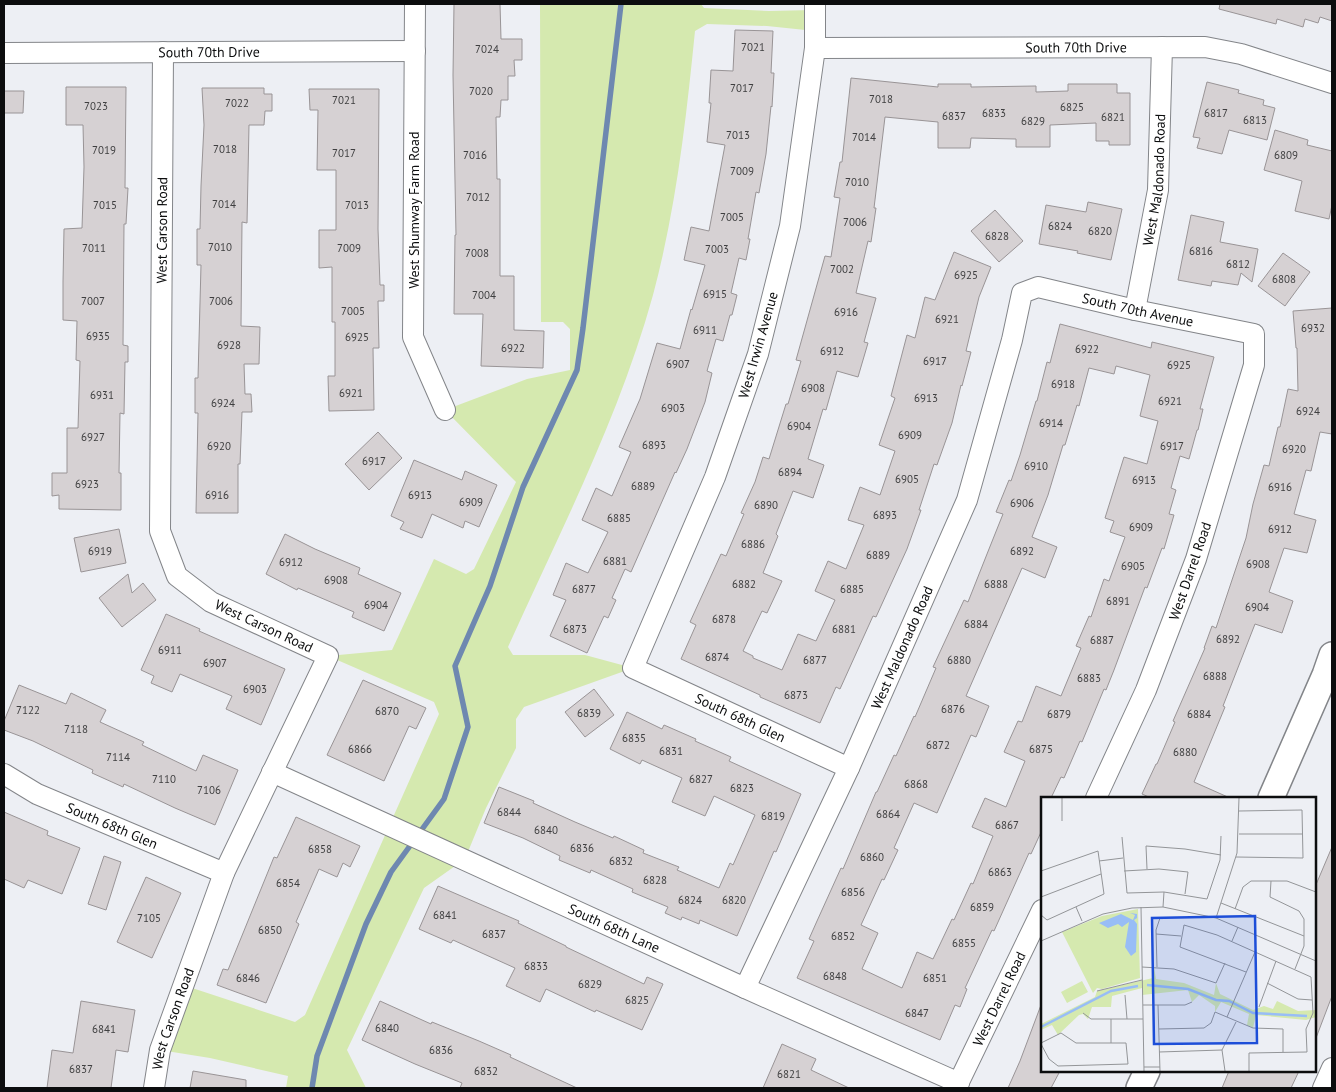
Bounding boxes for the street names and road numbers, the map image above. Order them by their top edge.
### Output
street label: South 70th Drive [1025,38,1127,56]
street label: South 70th Drive [158,43,260,61]
street label: West Maldonado Road [1139,114,1169,247]
street label: West Shumway Farm Road [405,131,423,289]
street label: West Carson Road [153,177,171,283]
street label: South 70th Avenue [1080,289,1195,331]
street label: West Irwin Avenue [734,290,782,400]
street label: West Darrel Road [1165,520,1215,622]
street label: West Maldonado Road [867,583,937,712]
street label: West Carson Road [212,595,316,657]
street label: South 68th Glen [692,689,788,746]
street label: South 68th Glen [64,798,160,853]
street label: South 68th Lane [565,899,663,957]
street label: West Darrel Road [969,949,1030,1049]
street label: West Carson Road [148,965,198,1071]

